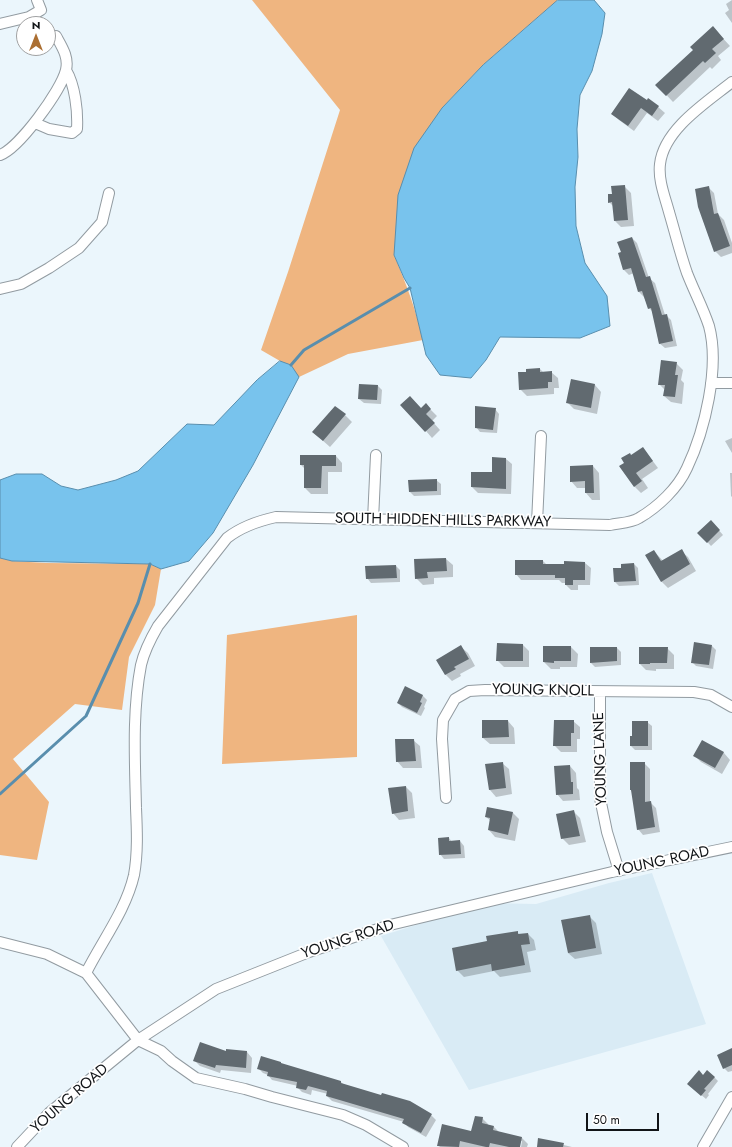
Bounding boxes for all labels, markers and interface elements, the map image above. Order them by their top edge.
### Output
north arrow [16,16,56,56]
text: N [32,17,40,33]
street label: SOUTH HIDDEN HILLS PARKWAY [335,510,551,532]
street label: YOUNG KNOLL [492,681,594,701]
street label: YOUNG LANE [590,712,612,806]
street label: YOUNG ROAD [613,843,711,881]
street label: YOUNG ROAD [299,917,397,963]
street label: YOUNG ROAD [28,1061,112,1137]
scale bar [588,1105,661,1131]
text: 50 m [593,1111,620,1129]

